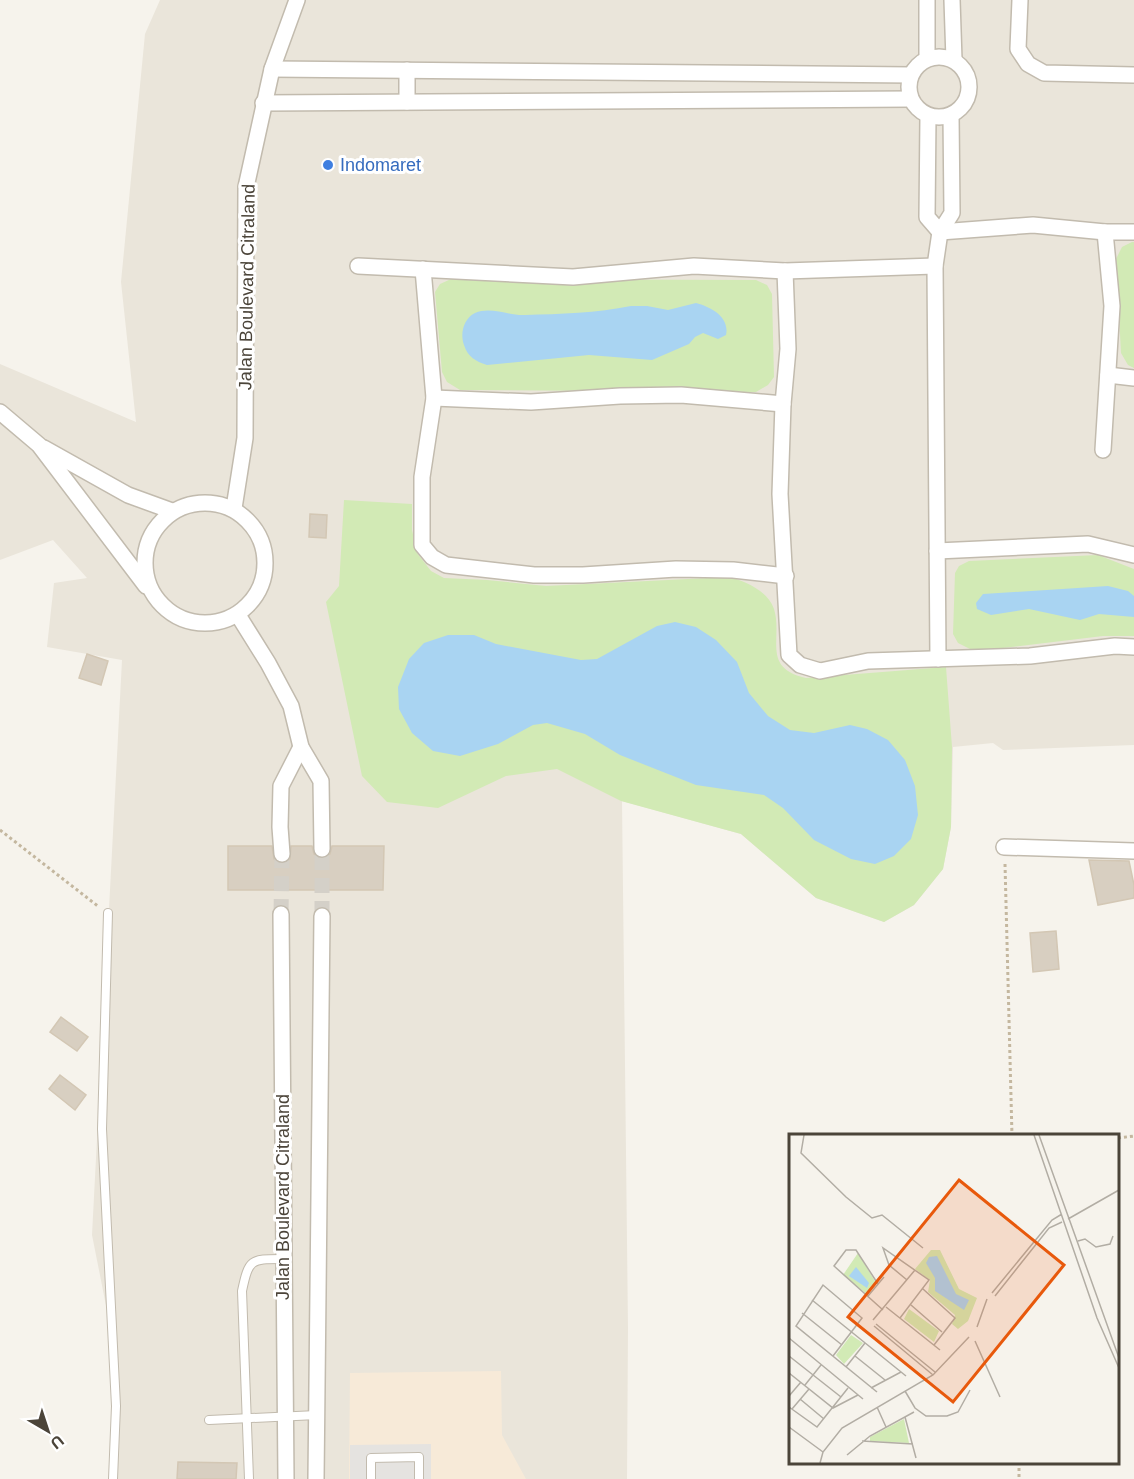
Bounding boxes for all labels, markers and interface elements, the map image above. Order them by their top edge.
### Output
place label: Indomaret [340,155,421,175]
marker: Indomaret [321,158,335,172]
street label: Jalan Boulevard Citraland [235,184,259,390]
street label: Jalan Boulevard Citraland [273,1094,293,1300]
inset map [789,1134,1119,1464]
north arrow [18,1401,78,1461]
text: U [47,1432,67,1453]

